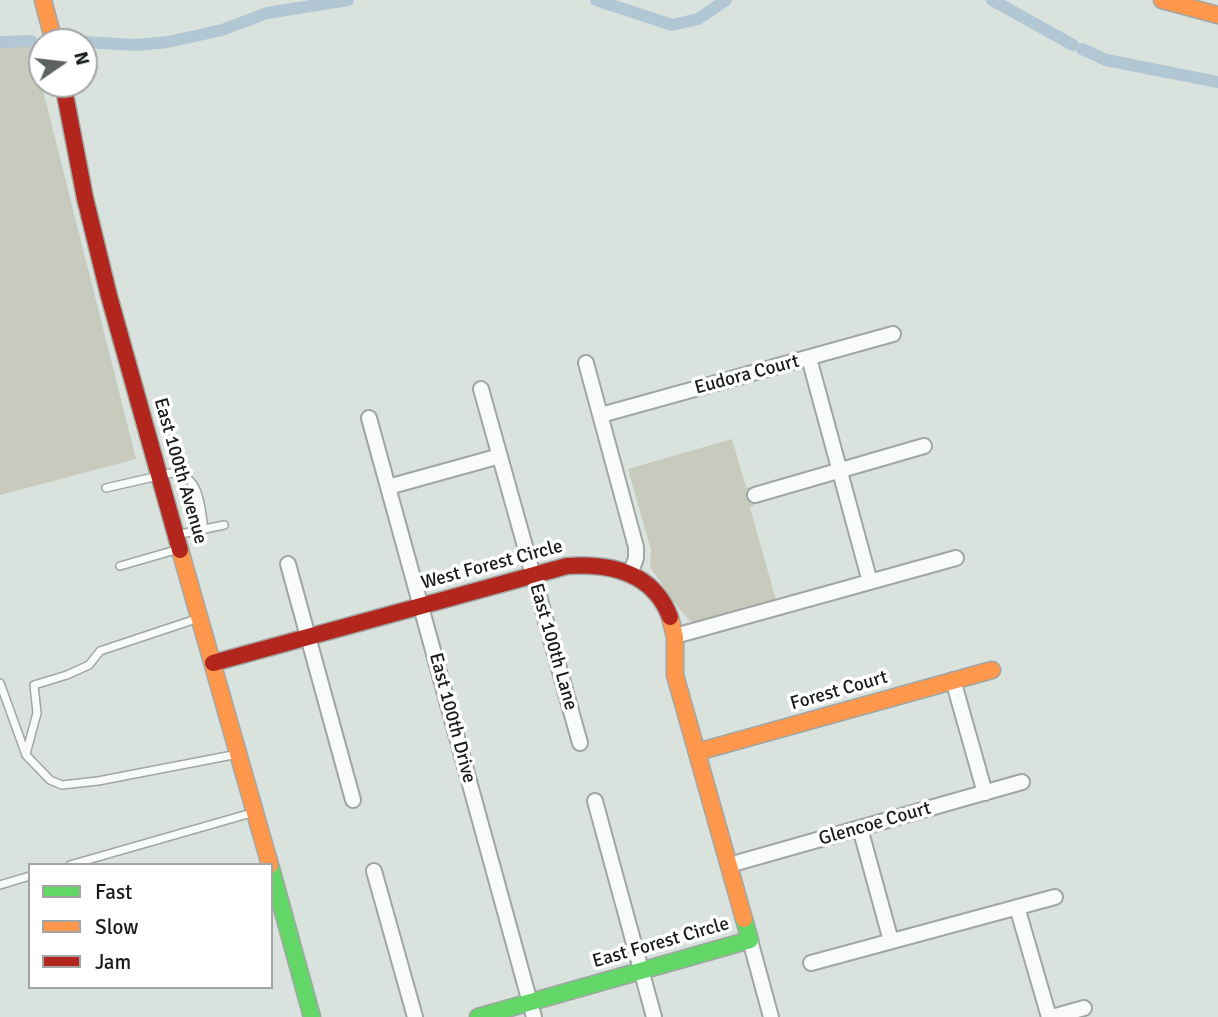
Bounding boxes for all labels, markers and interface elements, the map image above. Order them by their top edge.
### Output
north arrow [28,28,98,98]
text: N [68,49,95,68]
street label: Eudora Court [692,350,802,400]
street label: East 100th Avenue [148,395,212,547]
street label: West Forest Circle [419,535,565,595]
street label: East 100th Lane [524,581,582,713]
street label: East 100th Drive [424,650,480,786]
street label: Forest Court [788,666,890,716]
street label: Glencoe Court [816,797,934,851]
legend [28,863,273,989]
text: Fast [95,879,132,905]
street label: East Forest Circle [590,913,732,973]
text: Slow [95,914,139,940]
text: Jam [95,949,131,975]

